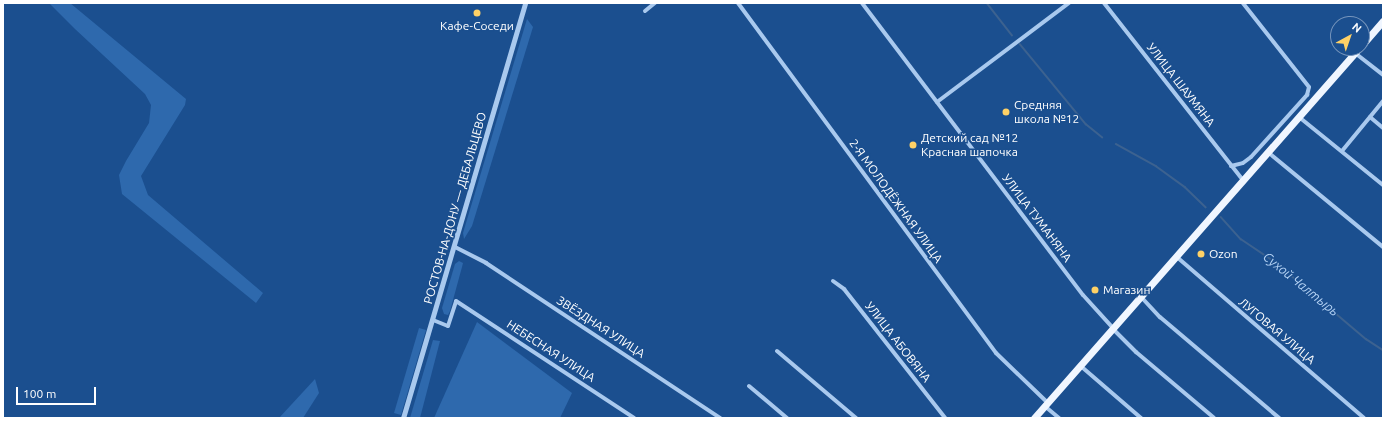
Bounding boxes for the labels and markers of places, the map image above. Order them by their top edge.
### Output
marker: Кафе-Соседи [472,8,482,18]
place label: Кафе-Соседи [440,19,514,33]
place label: Средняя школа №12 [1014,98,1079,126]
marker: Средняя школа №12 [1001,107,1011,117]
place label: Детский сад №12 Красная шапочка [921,131,1018,159]
marker: Детский сад №12 Красная шапочка [908,140,918,150]
place label: Ozon [1209,247,1238,261]
marker: Ozon [1196,249,1206,259]
place label: Магазин [1103,283,1150,297]
marker: Магазин [1090,285,1100,295]

